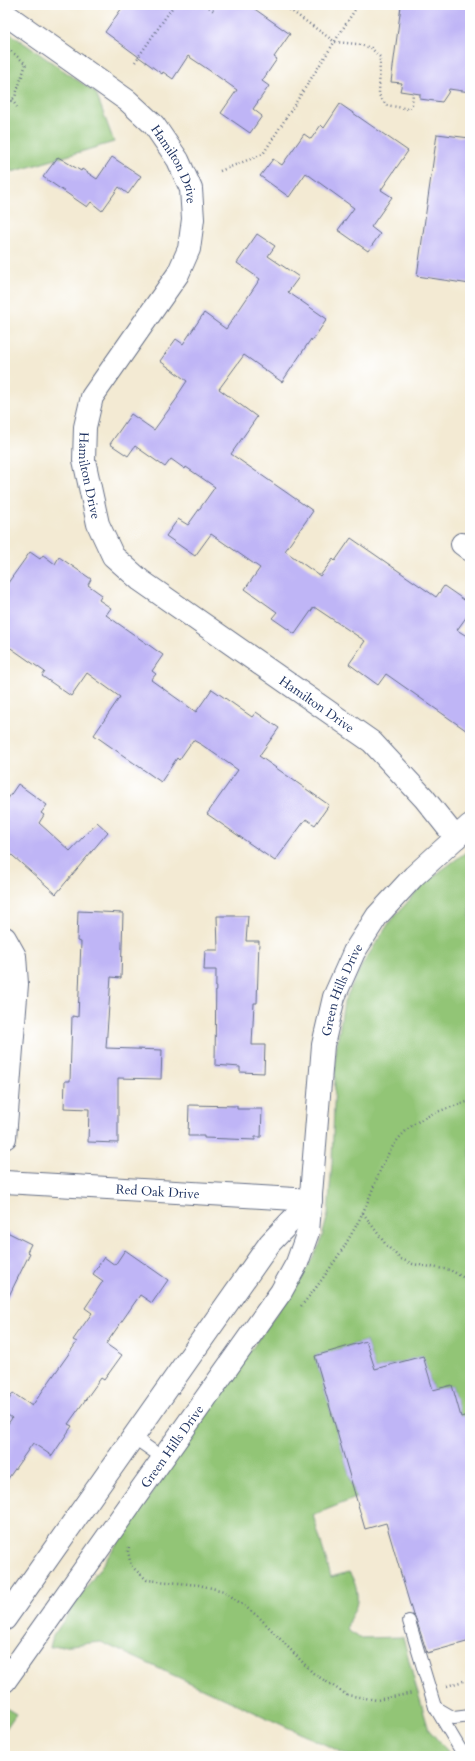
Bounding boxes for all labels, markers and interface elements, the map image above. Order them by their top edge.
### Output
street label: Hamilton Drive [146,121,200,204]
street label: Hamilton Drive [74,432,105,521]
street label: Hamilton Drive [275,672,358,737]
street label: Green Hills Drive [317,940,367,1038]
street label: Red Oak Drive [115,1181,200,1203]
street label: Green Hills Drive [137,1401,208,1492]

